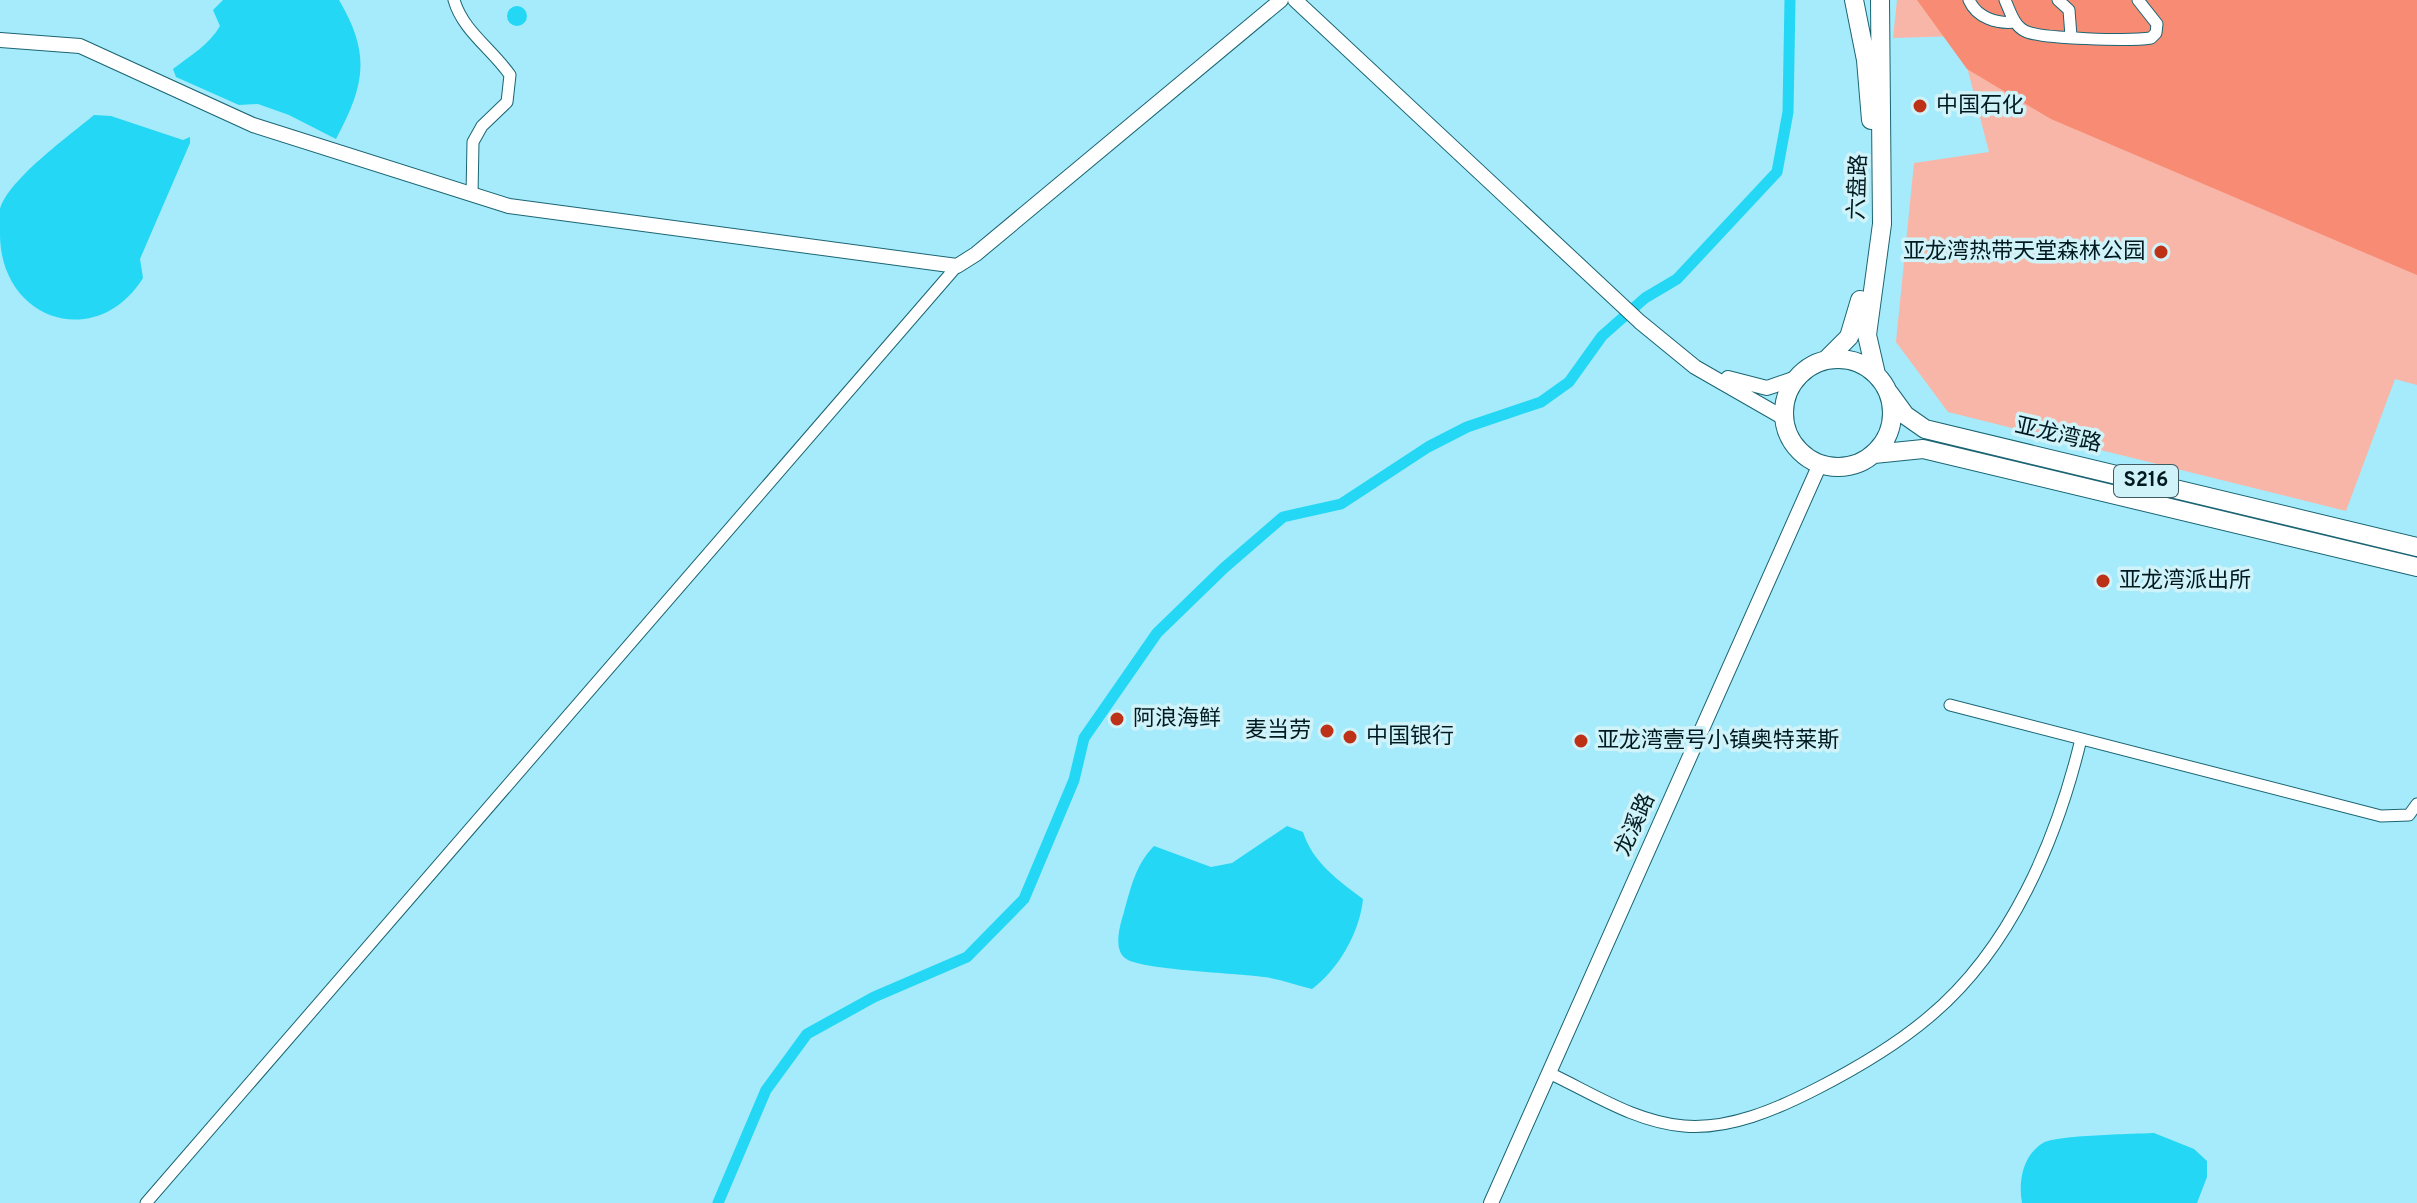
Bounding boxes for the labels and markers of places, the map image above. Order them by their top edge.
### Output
place label: 中国石化 [1936,93,2024,120]
marker: 中国石化 [1911,97,1929,115]
place label: 亚龙湾热带天堂森林公园 [1903,239,2145,266]
marker: 亚龙湾热带天堂森林公园 [2152,243,2170,261]
place label: 亚龙湾派出所 [2119,568,2251,595]
marker: 亚龙湾派出所 [2094,572,2112,590]
place label: 阿浪海鲜 [1133,706,1221,733]
marker: 阿浪海鲜 [1108,710,1126,728]
place label: 麦当劳 [1245,718,1311,745]
marker: 麦当劳 [1318,722,1336,740]
place label: 中国银行 [1366,724,1454,751]
marker: 中国银行 [1341,728,1359,746]
place label: 亚龙湾壹号小镇·奥特莱斯 [1597,728,1839,755]
marker: 亚龙湾壹号小镇·奥特莱斯 [1572,732,1590,750]

